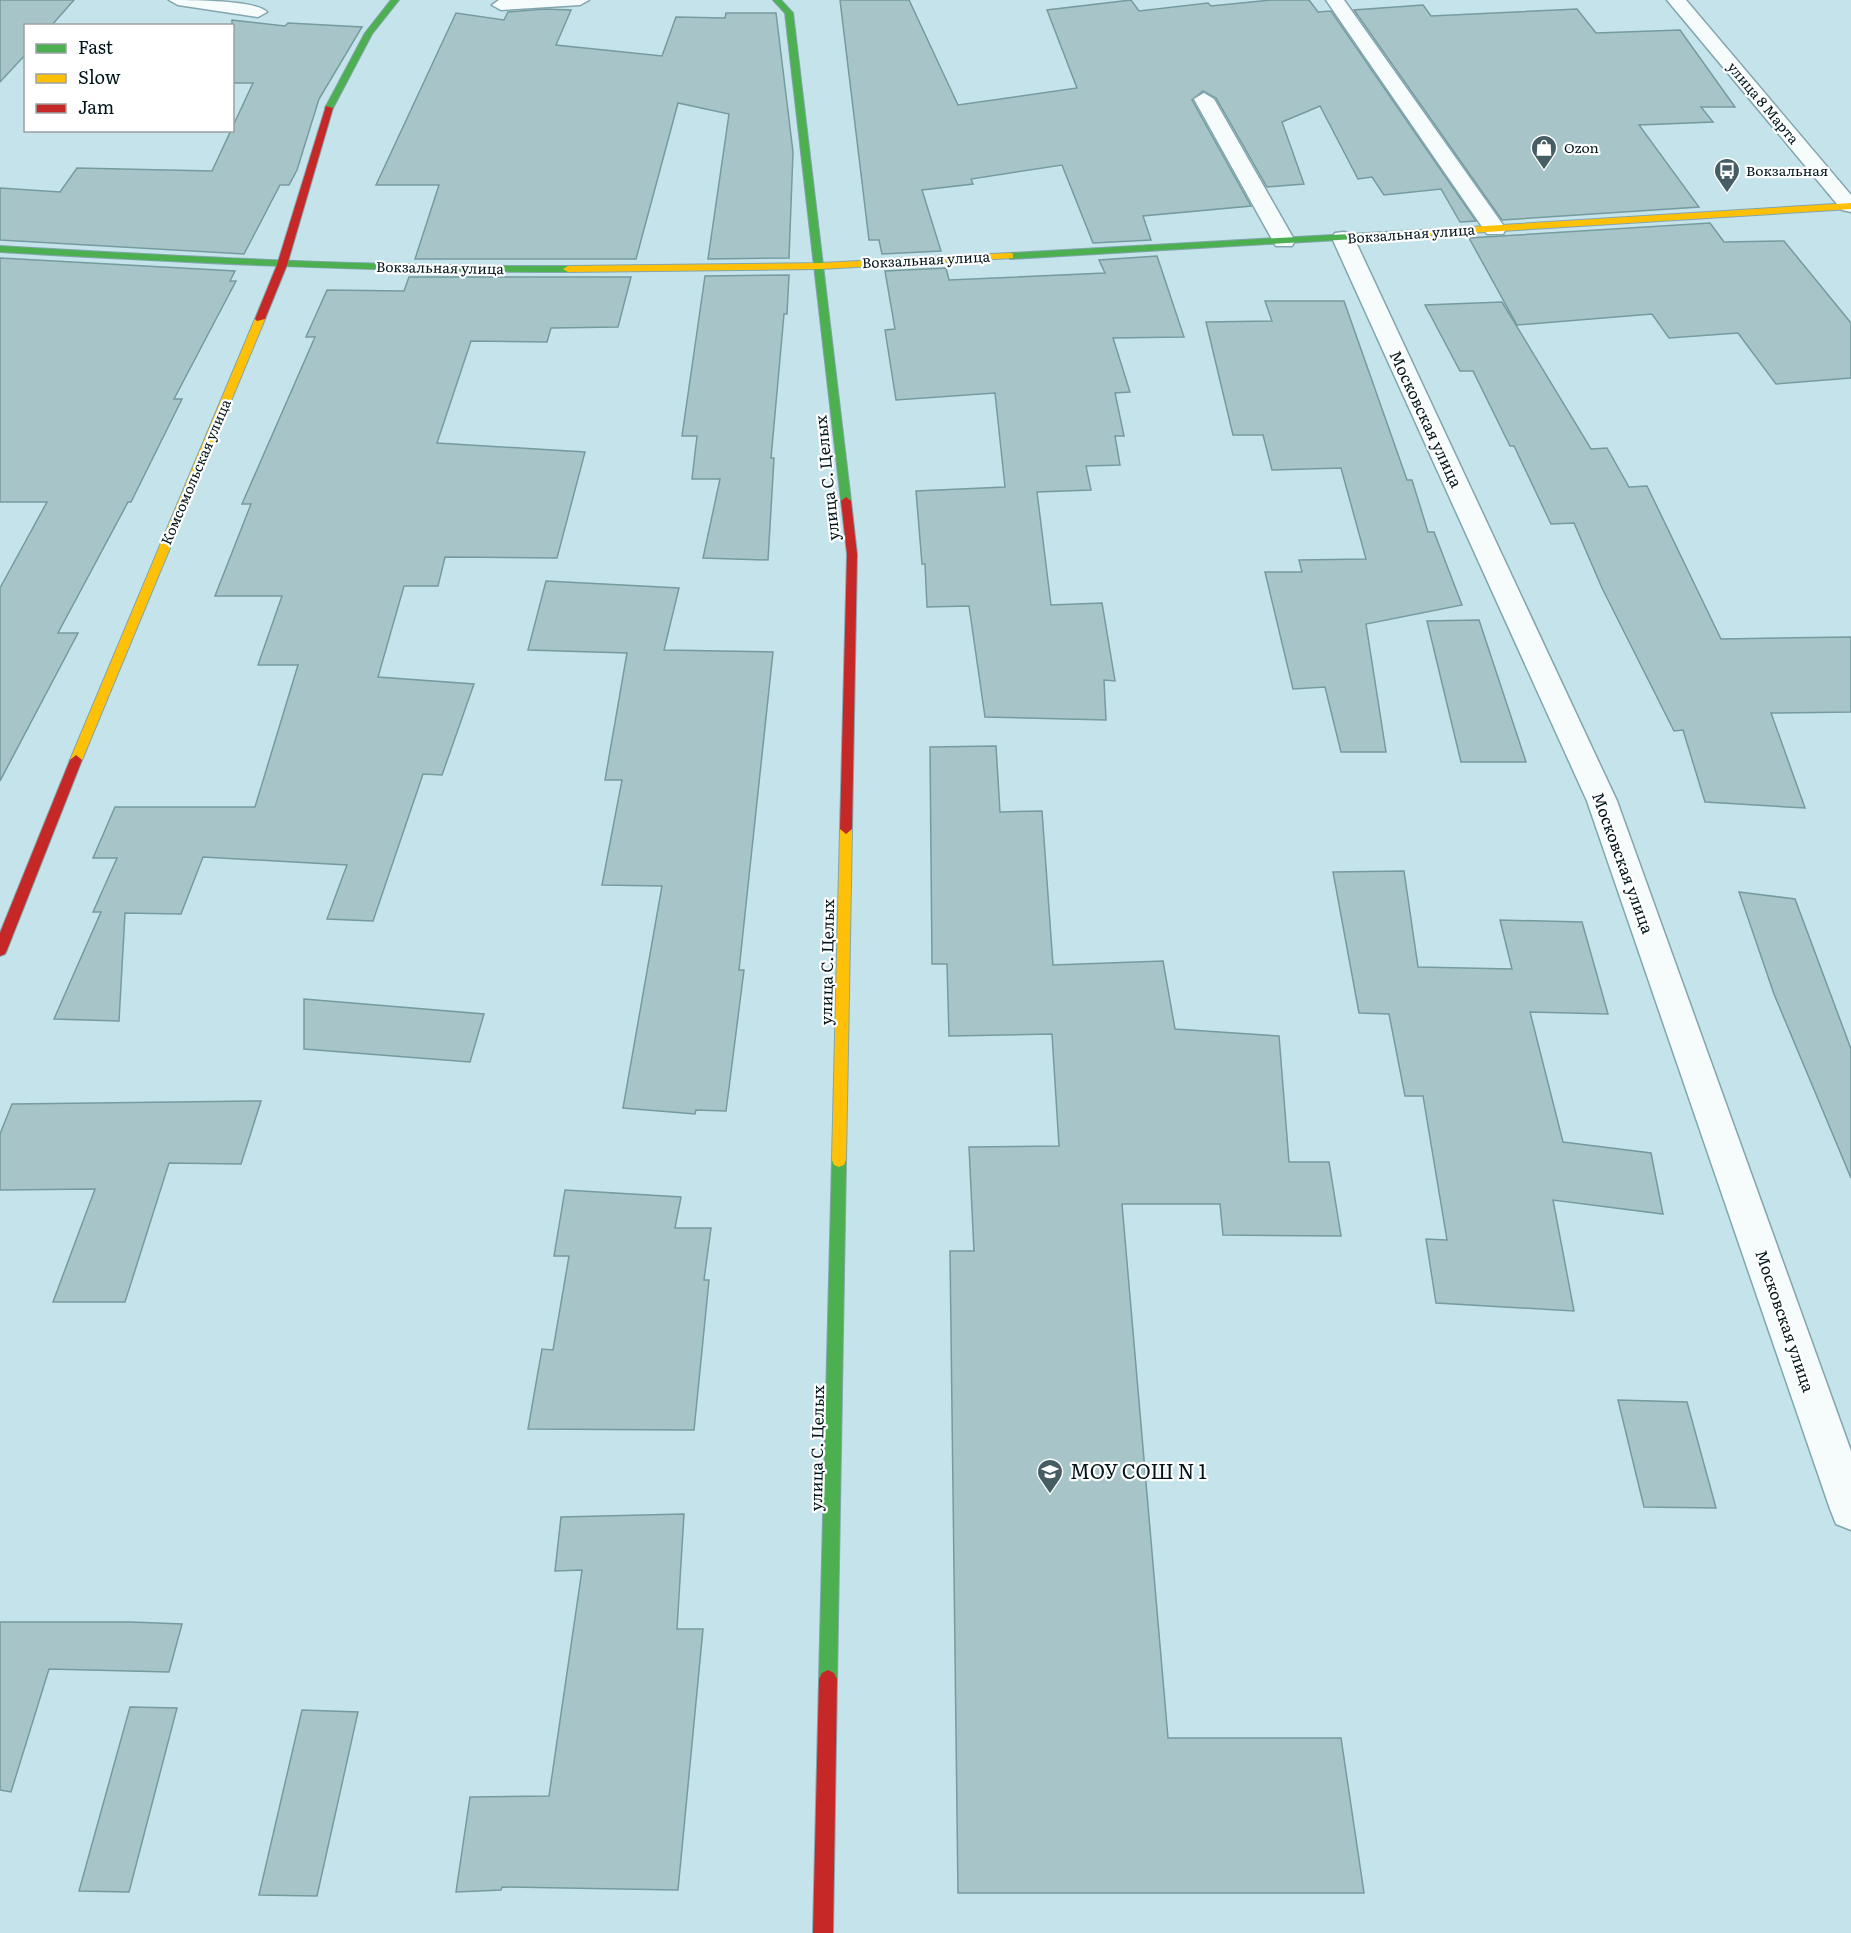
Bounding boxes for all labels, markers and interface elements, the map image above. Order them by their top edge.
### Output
legend [24,24,234,132]
text: Fast [78,33,114,60]
street label: улица 8 Марта [1723,57,1805,148]
text: Slow [78,63,121,90]
text: Jam [78,93,114,120]
shop icon: Ozon [1529,133,1559,171]
place label: Ozon [1564,137,1599,157]
bus stop icon: Вокзальная [1712,156,1742,194]
place label: Вокзальная [1746,160,1828,180]
street label: Вокзальная улица [1346,219,1476,247]
street label: Вокзальная улица [862,246,991,272]
street label: Вокзальная улица [376,256,505,278]
street label: Московская улица [1384,346,1469,492]
street label: Комсомольская улица [155,395,235,547]
street label: улица С. Целых [807,413,845,542]
street label: Московская улица [1587,788,1661,937]
street label: улица С. Целых [813,898,839,1025]
street label: Московская улица [1750,1246,1822,1395]
street label: улица С. Целых [803,1384,829,1511]
place label: МОУ СОШ N 1 [1070,1455,1207,1485]
school or university icon: МОУ СОШ N 1 [1035,1457,1065,1495]

